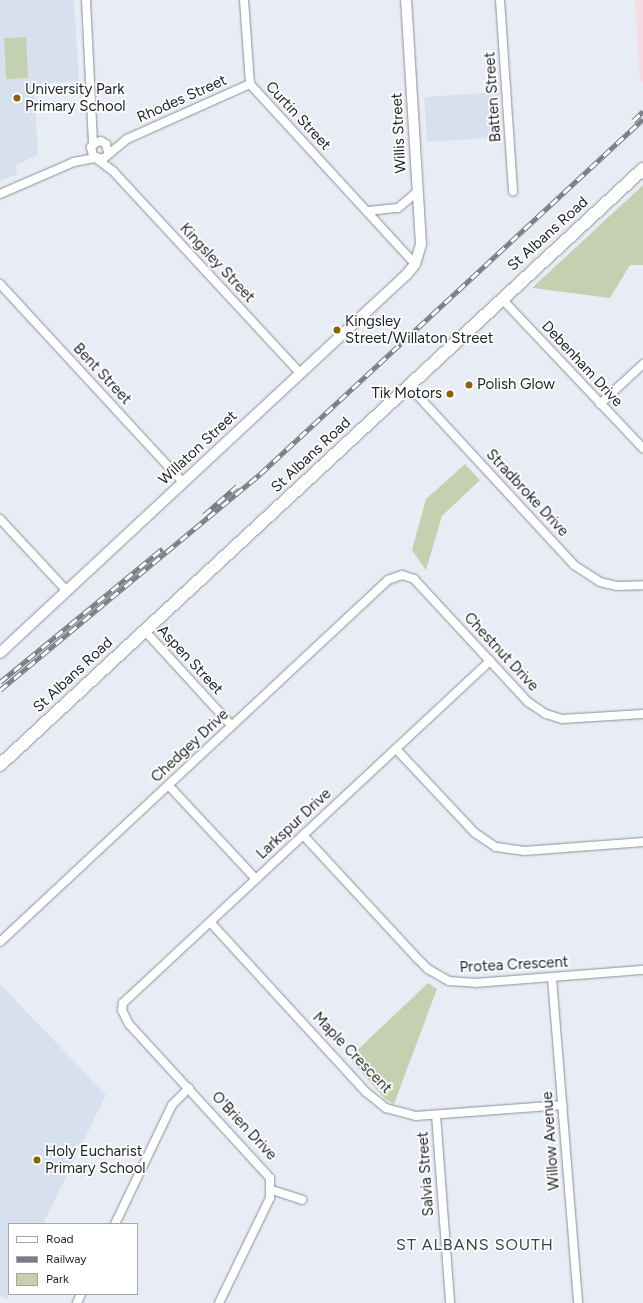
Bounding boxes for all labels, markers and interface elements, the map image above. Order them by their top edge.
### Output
street label: Batten Street [481,51,505,143]
street label: Rhodes Street [134,71,230,127]
street label: Curtin Street [262,78,334,154]
place label: University Park Primary School [25,80,126,115]
street label: Willis Street [388,92,410,174]
marker: University Park Primary School [12,93,22,103]
street label: St Albans Road [504,193,592,275]
street label: Kingsley Street [176,220,258,306]
place label: Kingsley Street/Willaton Street [345,312,493,347]
street label: Debenham Drive [538,317,626,411]
marker: Kingsley Street/Willaton Street [332,325,342,335]
street label: Bent Street [69,340,135,408]
place label: Polish Glow [477,376,555,394]
marker: Polish Glow [464,380,474,390]
place label: Tik Motors [371,385,442,403]
marker: Tik Motors [445,389,455,399]
street label: Willaton Street [155,407,241,489]
street label: St Albans Road [268,414,354,496]
street label: Stradbroke Drive [482,446,572,540]
street label: Chestnut Drive [460,609,542,695]
street label: Aspen Street [153,622,227,698]
street label: St Albans Road [30,634,116,716]
street label: Chedgey Drive [148,706,232,786]
street label: Larkspur Drive [253,785,335,863]
street label: Protea Crescent [459,953,569,977]
street label: Maple Crescent [309,1009,395,1097]
street label: O'Brien Drive [208,1088,280,1164]
street label: Willow Avenue [539,1091,563,1191]
street label: Salvia Street [414,1131,438,1217]
place label: Holy Eucharist Primary School [45,1142,146,1177]
marker: Holy Eucharist Primary School [32,1155,42,1165]
legend [8,1223,138,1295]
text: Road [46,1232,74,1246]
district label: ST ALBANS SOUTH [396,1235,554,1255]
text: Railway [46,1252,87,1266]
text: Park [46,1272,69,1286]

